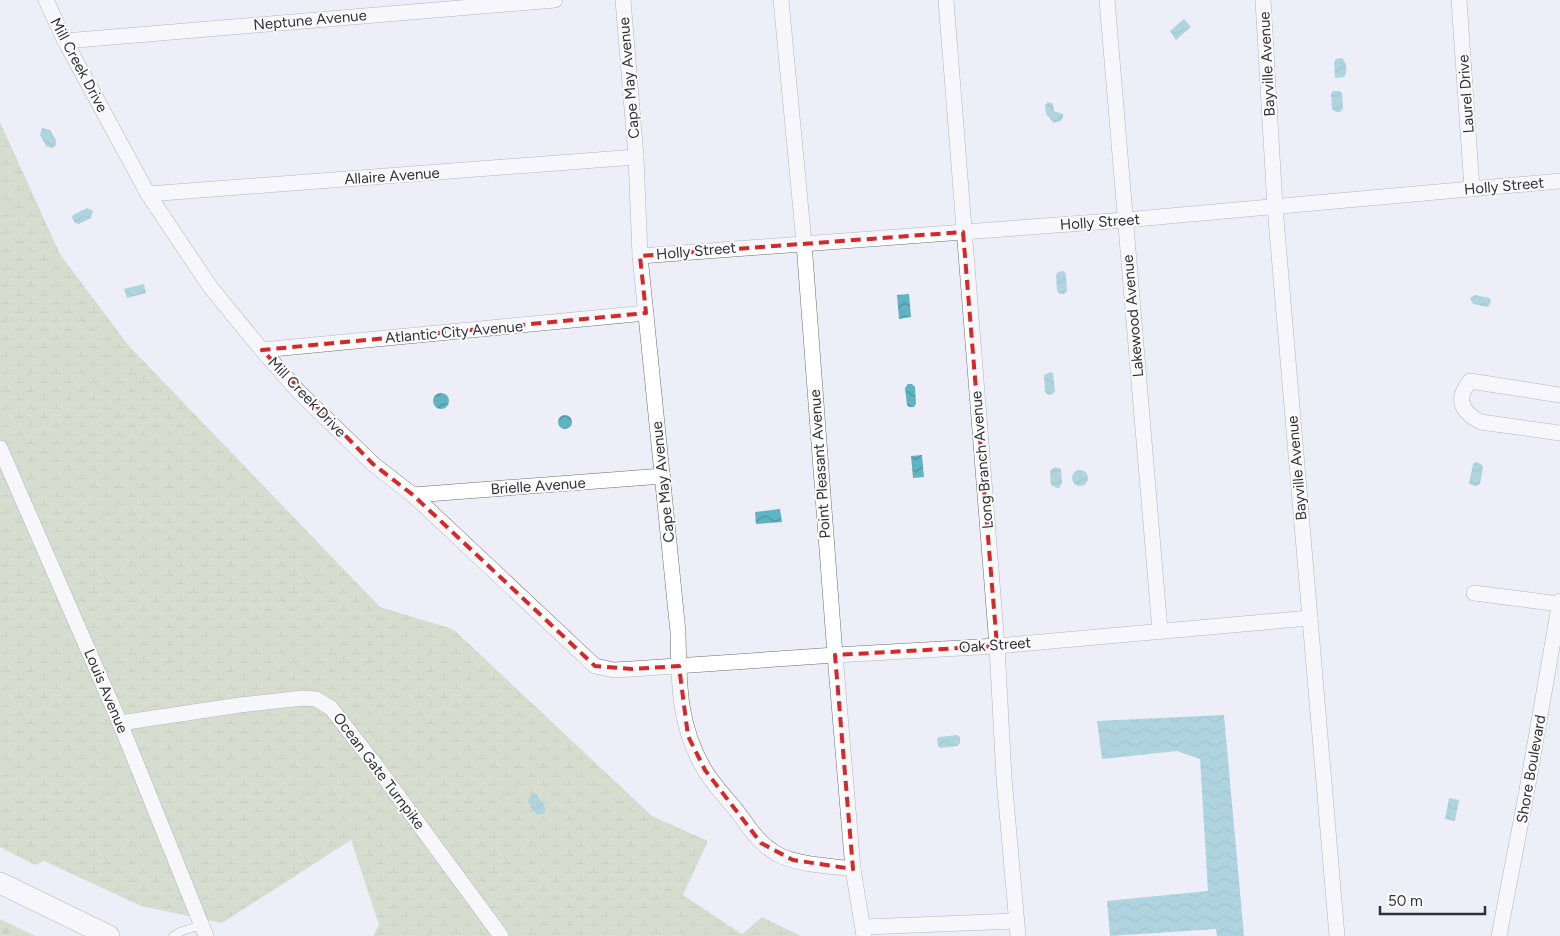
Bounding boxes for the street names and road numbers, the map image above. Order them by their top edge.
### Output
street label: Neptune Avenue [253,6,367,34]
street label: Bayville Avenue [1255,11,1279,117]
street label: Mill Creek Drive [47,15,111,115]
street label: Cape May Avenue [615,17,643,139]
street label: Laurel Drive [1454,54,1478,134]
street label: Allaire Avenue [344,164,440,188]
street label: Holly Street [1463,174,1545,198]
street label: Holly Street [1059,210,1141,234]
street label: Holly Street [655,239,737,263]
street label: Lakewood Avenue [1119,254,1147,378]
street label: Atlantic City Avenue [384,317,524,347]
street label: Mill Creek Drive [264,353,350,441]
street label: Point Pleasant Avenue [806,389,834,539]
street label: Long Branch Avenue [967,390,997,530]
street label: Bayville Avenue [1283,415,1311,521]
street label: Cape May Avenue [648,421,678,543]
street label: Brielle Avenue [490,474,586,498]
street label: Oak Street [958,633,1032,656]
street label: Louis Avenue [80,646,132,736]
street label: Ocean Gate Turnpike [329,709,429,833]
street label: Shore Boulevard [1513,713,1549,825]

